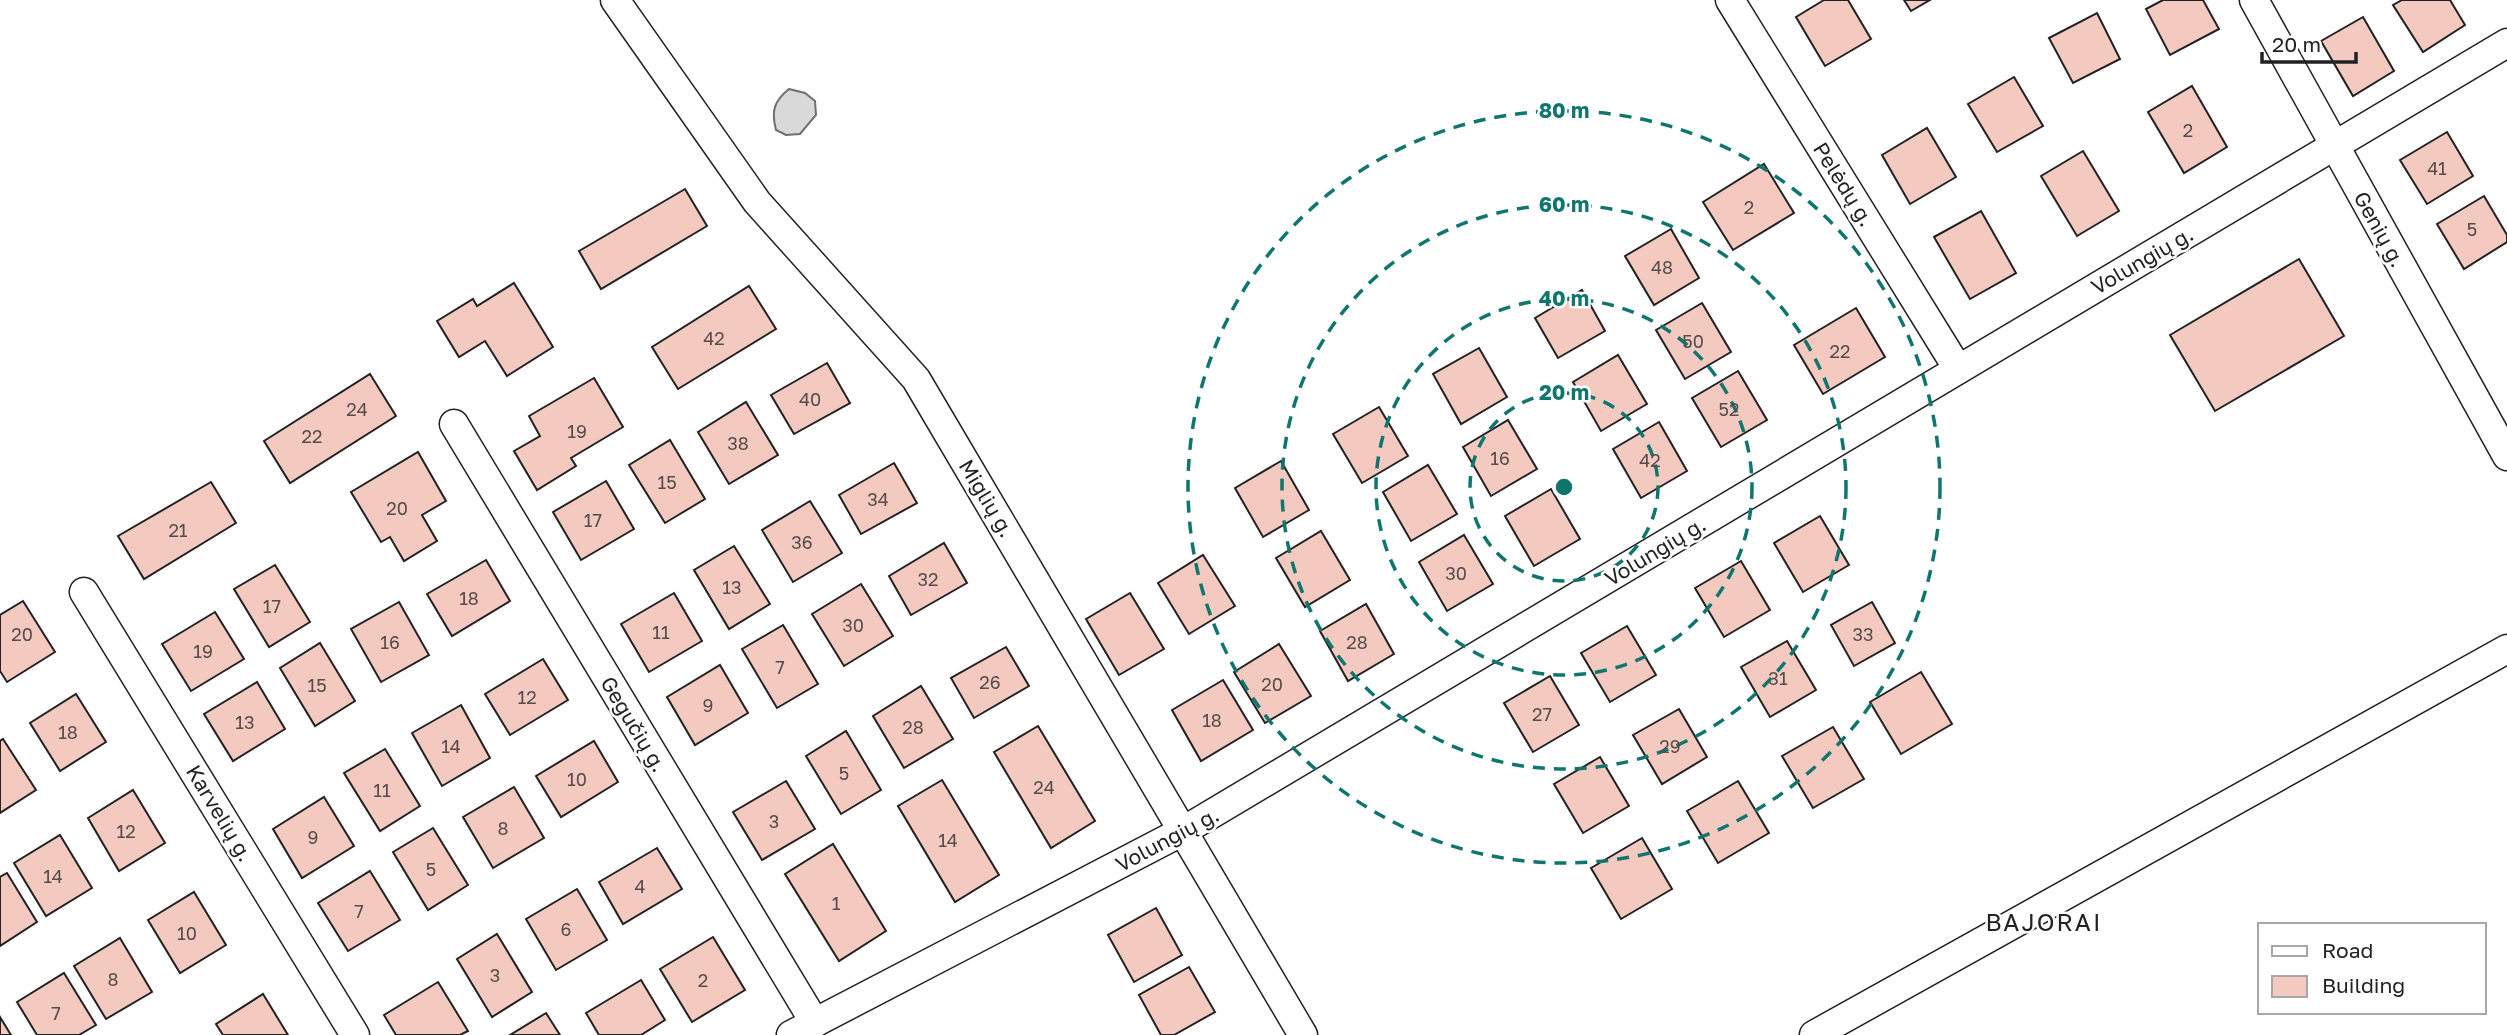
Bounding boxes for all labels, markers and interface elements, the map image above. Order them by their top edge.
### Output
scale bar [2262,21,2356,65]
text: 20 m [2272,31,2321,57]
text: 80 m [1539,97,1589,123]
house number: 2 [2183,119,2193,141]
street label: Pelėdų g. [1808,137,1880,231]
house number: 41 [2427,157,2447,179]
street label: Genių g. [2349,187,2411,271]
text: 60 m [1539,191,1589,217]
house number: 2 [1744,196,1754,218]
house number: 5 [2467,218,2477,240]
street label: Volungių g. [2086,220,2198,300]
house number: 48 [1651,256,1673,278]
text: 40 m [1539,285,1589,311]
house number: 42 [703,327,725,349]
house number: 50 [1682,330,1704,352]
house number: 22 [1830,340,1850,362]
text: 20 m [1539,379,1589,405]
house number: 40 [799,388,821,410]
house number: 24 [346,398,368,420]
house number: 52 [1719,398,1739,420]
house number: 19 [567,420,587,442]
house number: 22 [302,425,322,447]
house number: 38 [727,432,749,454]
house number: 16 [1490,447,1510,469]
house number: 42 [1639,449,1661,471]
street label: Miglių g. [954,454,1020,542]
house number: 15 [657,471,677,493]
centre of rings [1552,475,1576,499]
house number: 34 [867,488,889,510]
house number: 20 [386,497,408,519]
house number: 17 [584,509,602,531]
street label: Volungių g. [1600,511,1710,591]
house number: 21 [168,519,188,541]
house number: 36 [791,531,813,553]
house number: 30 [1445,562,1467,584]
house number: 32 [918,568,938,590]
house number: 13 [722,576,742,598]
house number: 18 [459,587,479,609]
house number: 17 [263,595,281,617]
house number: 30 [842,614,864,636]
house number: 11 [652,621,670,643]
house number: 20 [11,623,33,645]
house number: 33 [1852,623,1874,645]
house number: 16 [380,631,400,653]
house number: 28 [1346,631,1368,653]
house number: 19 [193,640,213,662]
house number: 7 [775,656,785,678]
house number: 31 [1768,667,1788,689]
house number: 26 [979,671,1001,693]
street label: Gegučių g. [595,672,673,776]
house number: 20 [1261,673,1283,695]
house number: 15 [307,674,327,696]
house number: 12 [517,686,537,708]
house number: 9 [703,694,713,716]
house number: 27 [1532,703,1552,725]
house number: 18 [1202,709,1222,731]
house number: 13 [235,711,255,733]
house number: 28 [902,716,924,738]
house number: 18 [58,721,78,743]
house number: 14 [441,735,461,757]
house number: 29 [1659,735,1681,757]
street label: Karvelių g. [181,760,259,866]
house number: 5 [839,762,849,784]
house number: 10 [567,768,587,790]
house number: 24 [1033,776,1055,798]
house number: 11 [373,779,391,801]
street label: Volungių g. [1111,801,1223,877]
house number: 3 [769,810,779,832]
house number: 8 [498,817,508,839]
house number: 12 [116,820,136,842]
house number: 9 [308,826,318,848]
house number: 14 [938,829,958,851]
house number: 5 [426,858,436,880]
house number: 14 [43,865,63,887]
house number: 4 [635,875,646,897]
house number: 1 [832,892,841,914]
house number: 7 [354,900,364,922]
district label: BAJORAI [1986,907,2102,936]
house number: 6 [561,918,571,940]
house number: 10 [177,922,197,944]
legend [2258,923,2486,1014]
text: Road [2322,937,2373,963]
house number: 3 [490,964,500,986]
house number: 8 [108,968,118,990]
house number: 2 [698,969,708,991]
text: Building [2322,972,2405,998]
house number: 7 [51,1002,61,1024]

